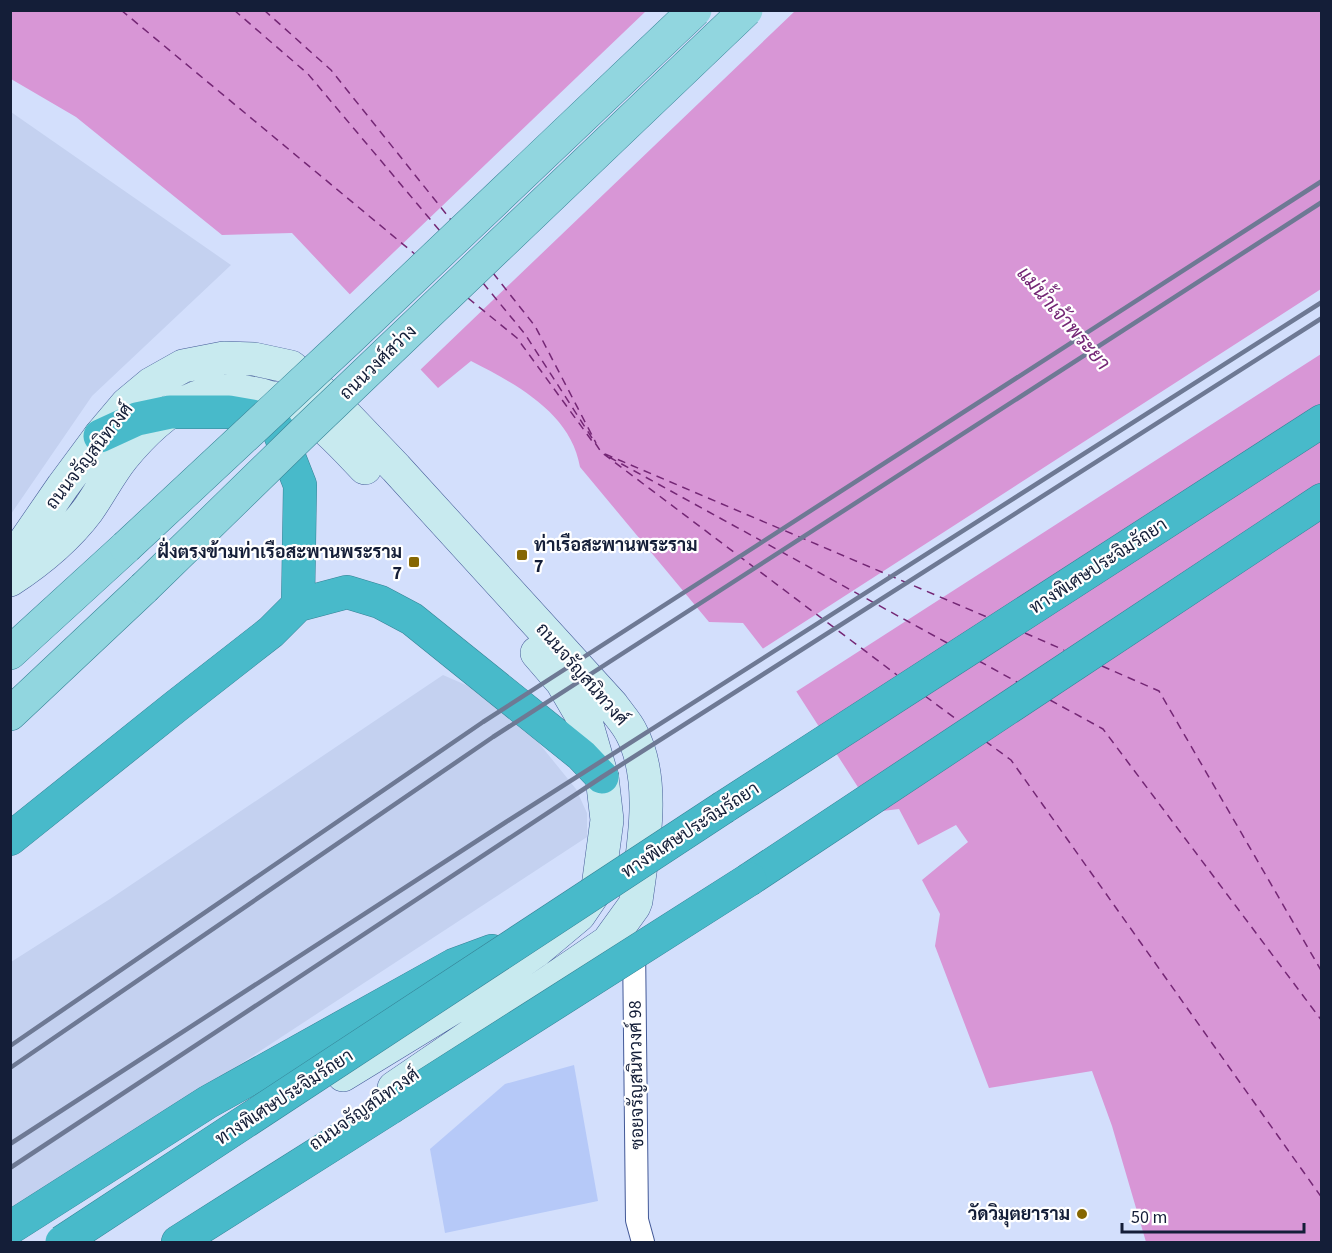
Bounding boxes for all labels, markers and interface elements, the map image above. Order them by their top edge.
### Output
water label: แม่น้ำเจ้าพระยา [1010,257,1120,377]
street label: ถนนวงศ์สว่าง [334,319,422,405]
street label: ถนนจรัญสนิทวงศ์ [39,397,139,515]
street label: ทางพิเศษประจิมรัถยา [1025,512,1172,620]
place label: ท่าเรือสะพานพระราม 7 [534,533,698,579]
place label: ฝั่งตรงข้ามท่าเรือสะพานพระราม 7 [157,537,402,586]
marker: ท่าเรือสะพานพระราม 7 [515,548,529,562]
marker: ฝั่งตรงข้ามท่าเรือสะพานพระราม 7 [407,555,421,569]
street label: ถนนจรัญสนิทวงศ์ [530,617,634,731]
street label: ทางพิเศษประจิมรัถยา [617,776,764,884]
street label: ซอยจรัญสนิทวงศ์ 98 [622,1000,650,1150]
street label: ทางพิเศษประจิมรัถยา [211,1043,358,1151]
street label: ถนนจรัญสนิทวงศ์ [304,1061,424,1157]
scale bar [1122,1196,1304,1234]
place label: วัดวิมุตยาราม [968,1202,1070,1228]
text: 50 m [1131,1205,1167,1230]
marker: วัดวิมุตยาราม [1075,1207,1089,1221]

